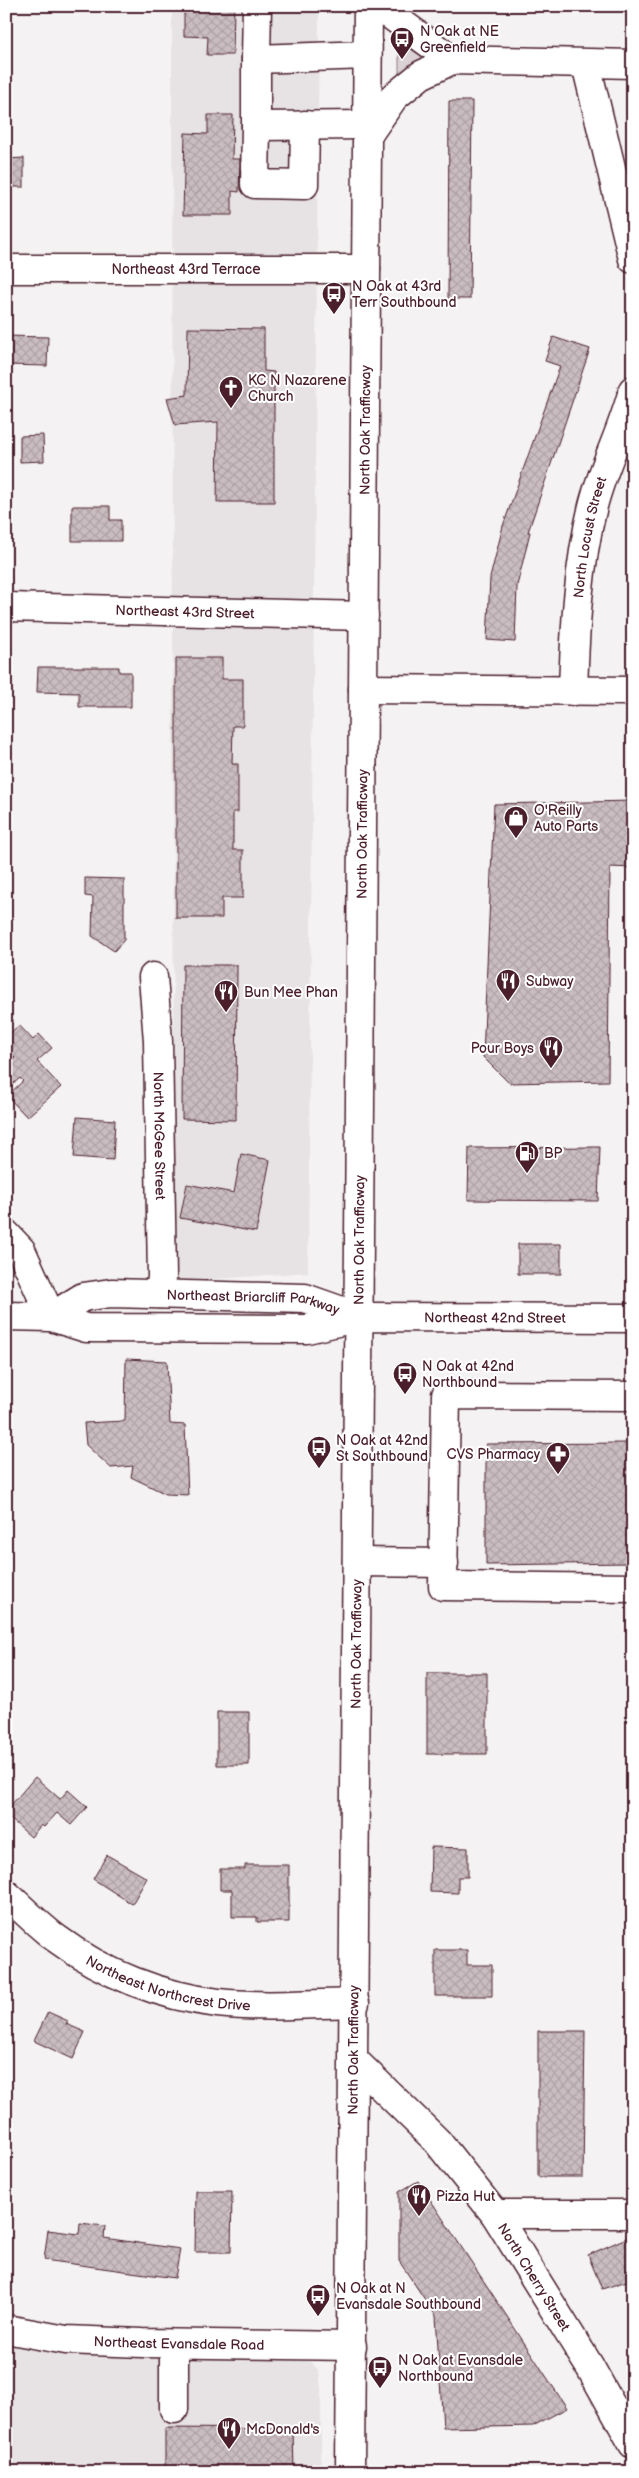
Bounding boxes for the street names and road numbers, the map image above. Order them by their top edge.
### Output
street label: Northeast 43rd Terrace [111,261,261,278]
street label: North Oak Trafficway [356,365,374,495]
street label: North Locust Street [570,474,611,599]
street label: Northeast 43rd Street [115,602,255,622]
street label: North Oak Trafficway [353,768,371,899]
street label: North McGee Street [150,1072,169,1201]
street label: North Oak Trafficway [351,1174,368,1305]
street label: Northeast Briarcliff Parkway [166,1286,342,1319]
street label: Northeast 42nd Street [424,1309,567,1327]
street label: North Oak Trafficway [348,1578,366,1709]
street label: Northeast Northcrest Drive [83,1952,251,2014]
street label: North Oak Trafficway [345,1984,363,2115]
street label: North Cherry Street [494,2220,574,2335]
street label: Northeast Evansdale Road [93,2333,264,2354]

